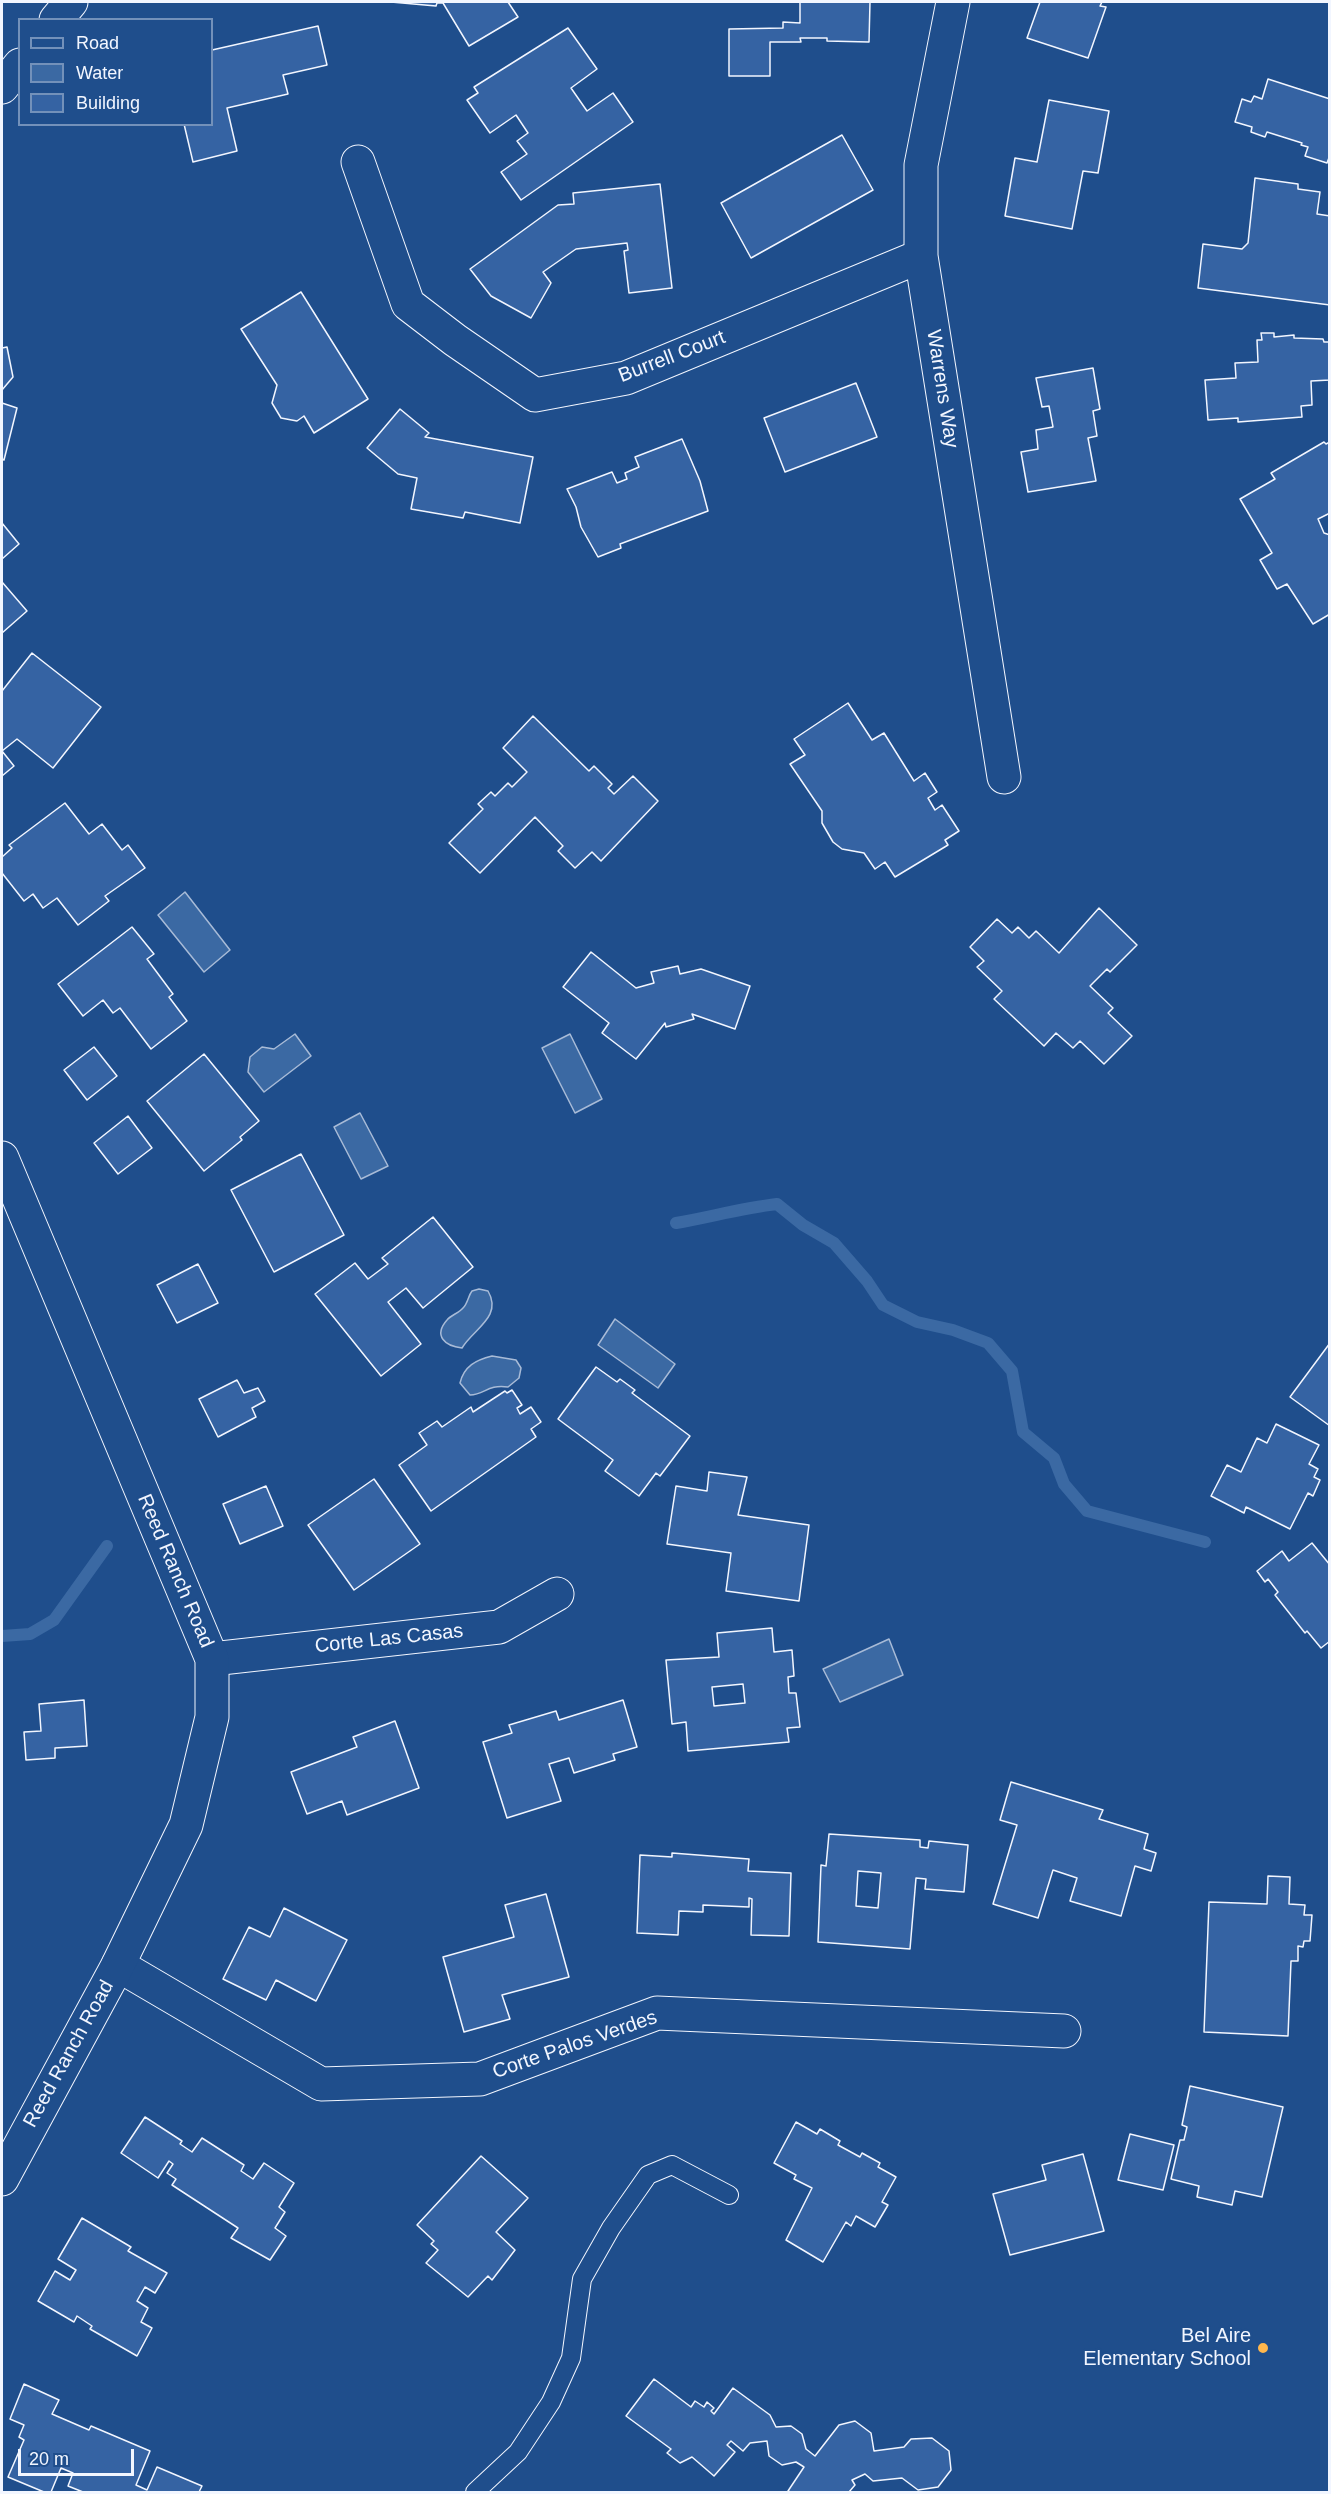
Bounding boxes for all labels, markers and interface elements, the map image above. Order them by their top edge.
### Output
legend [18,18,213,126]
text: Road [76,33,119,53]
text: Water [76,63,123,83]
text: Building [76,93,140,113]
street label: Burrell Court [615,326,729,388]
street label: Warrens Way [921,328,963,450]
street label: Reed Ranch Road [132,1491,218,1651]
street label: Corte Las Casas [314,1619,464,1659]
street label: Reed Ranch Road [19,1976,119,2132]
street label: Corte Palos Verdes [490,2006,660,2084]
place label: Bel Aire Elementary School [1083,2324,1251,2371]
marker: Bel Aire Elementary School [1256,2341,1270,2355]
scale bar [21,2437,136,2475]
text: 20 m [29,2449,69,2469]

